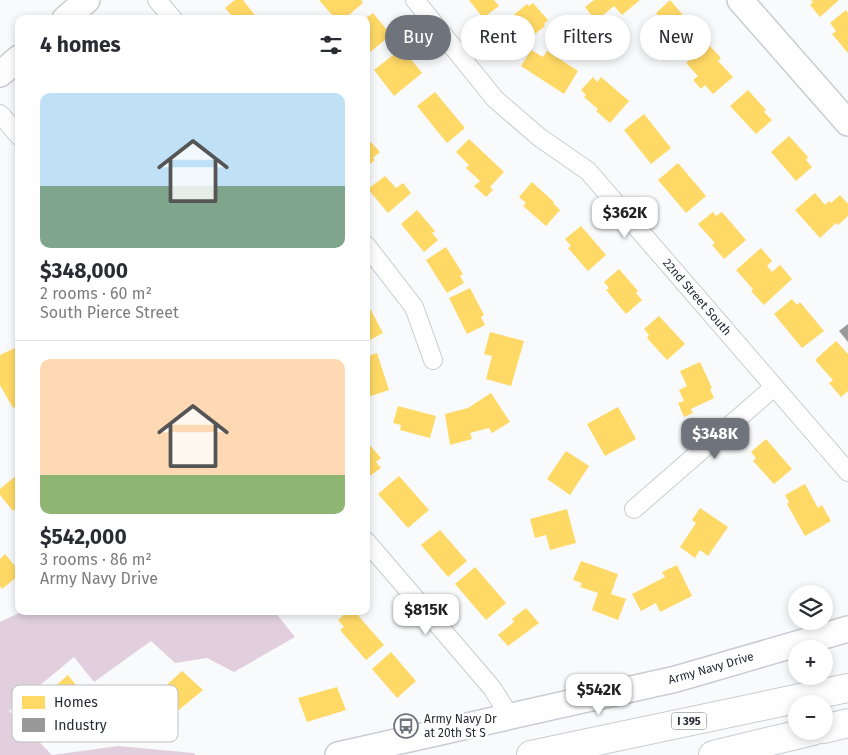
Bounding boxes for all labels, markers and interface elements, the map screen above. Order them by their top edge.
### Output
chip: Buy [385,15,451,60]
chip: Rent [461,15,535,60]
chip: Filters [545,15,630,60]
chip: New [640,15,711,60]
icon: filters [317,31,345,59]
text: 4 homes [40,32,121,58]
icon: home [148,126,238,216]
pin: $362K [590,196,660,239]
text: $362K [603,203,647,222]
street label: 22nd Street South [660,256,734,338]
text: $348,000 [40,258,128,284]
text: 2 rooms · 60 m² [40,284,152,303]
text: South Pierce Street [40,303,179,322]
icon: home [148,391,238,481]
pin: $348K [680,418,750,460]
text: $348K [692,424,738,443]
text: $542,000 [40,524,127,550]
text: 3 rooms · 86 m² [40,550,152,569]
text: Army Navy Drive [40,569,158,588]
map controls [788,585,833,740]
button: layers [788,585,833,630]
pin: $815K [391,594,461,636]
text: $815K [404,600,448,619]
button: + [788,640,833,685]
street label: Army Navy Drive [667,649,755,687]
pin: $542K [564,674,634,716]
text: $542K [577,680,621,699]
legend [12,685,178,742]
text: Homes [54,694,98,711]
button: − [788,695,833,740]
place label: Army Navy Dr at 20th St S [424,712,497,740]
road number: I 395 [672,712,706,729]
bus stop icon: Army Navy Dr at 20th St S [393,713,419,739]
text: Industry [54,717,107,734]

